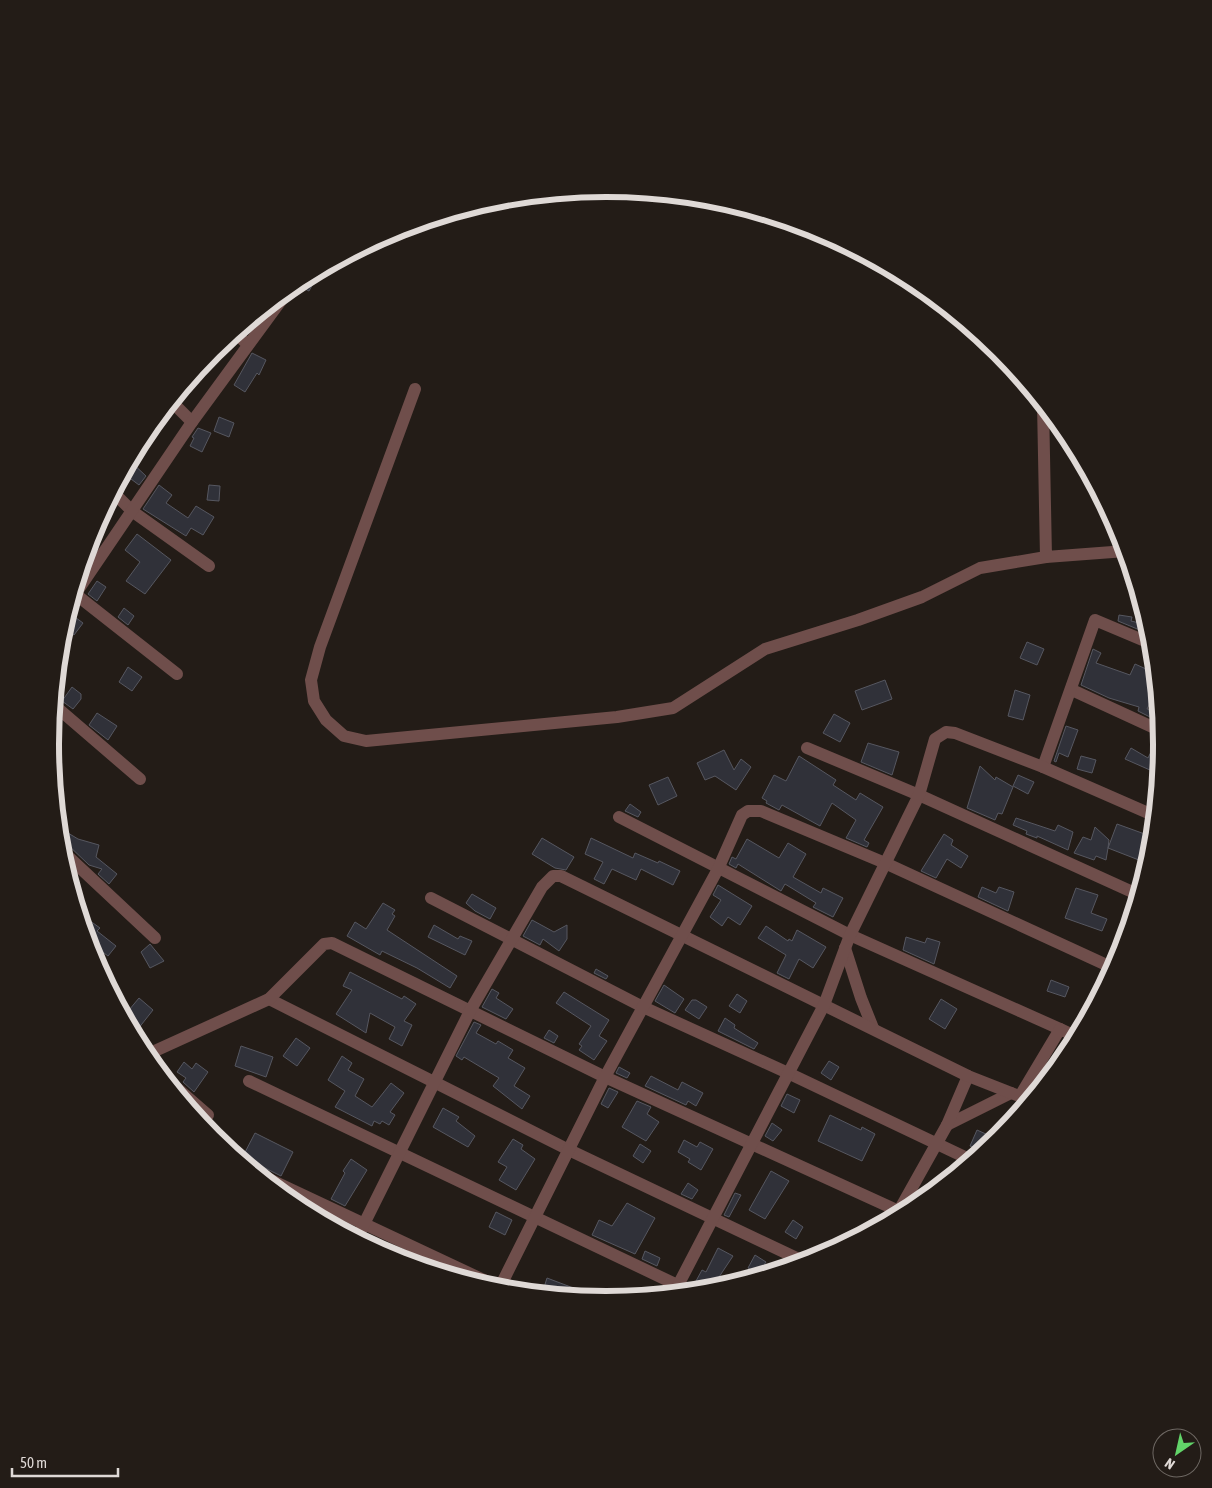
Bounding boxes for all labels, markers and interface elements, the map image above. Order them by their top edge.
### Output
north arrow [1152,1428,1202,1478]
scale bar [12,1446,119,1478]
text: 50 m [20,1454,47,1471]
text: N [1162,1455,1178,1473]

